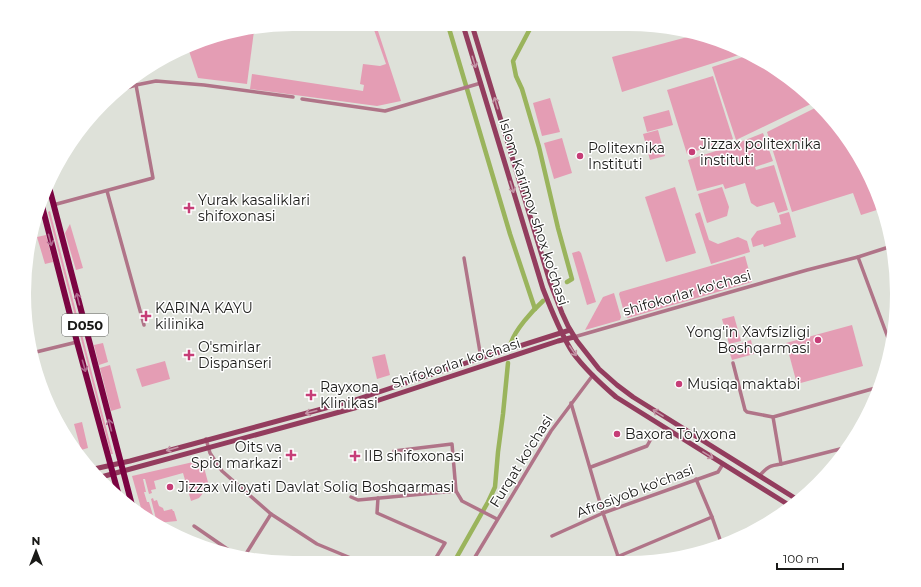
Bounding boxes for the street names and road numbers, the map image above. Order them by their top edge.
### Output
street label: Islom Karimov shox ko'chasi [495,116,573,308]
street label: shifokorlar ko'chasi [621,266,753,320]
road number: D050 [62,314,108,336]
street label: Shifokorlar ko'chasi [389,334,523,392]
street label: Furqat ko'chasi [485,411,557,511]
street label: Afrosiyob ko'chasi [574,460,696,522]

